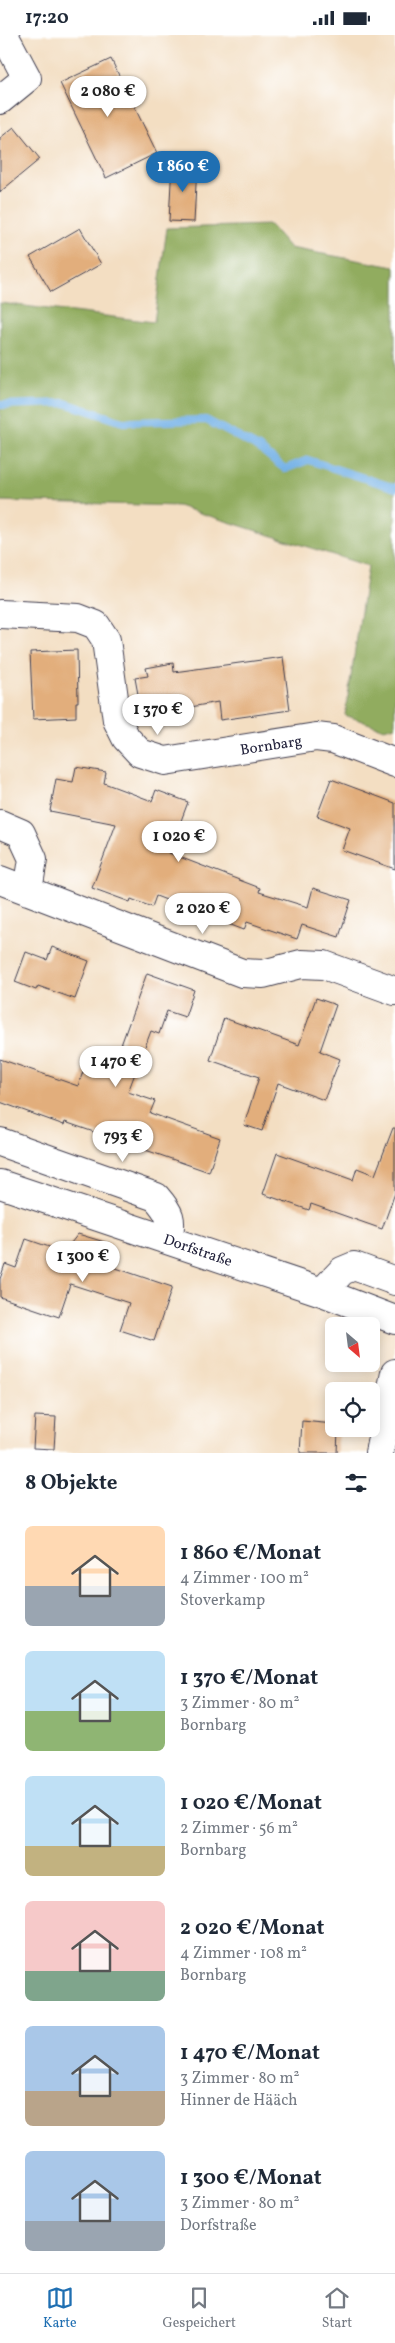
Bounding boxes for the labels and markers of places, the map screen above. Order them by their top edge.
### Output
pin: 2 080 € [62,76,154,118]
pin: 1 860 € [137,151,229,193]
pin: 1 370 € [112,693,204,736]
pin: 1 020 € [133,821,225,863]
pin: 2 020 € [157,893,249,935]
pin: 1 470 € [70,1045,162,1088]
pin: 793 € [88,1121,158,1163]
pin: 1 300 € [37,1241,129,1283]

